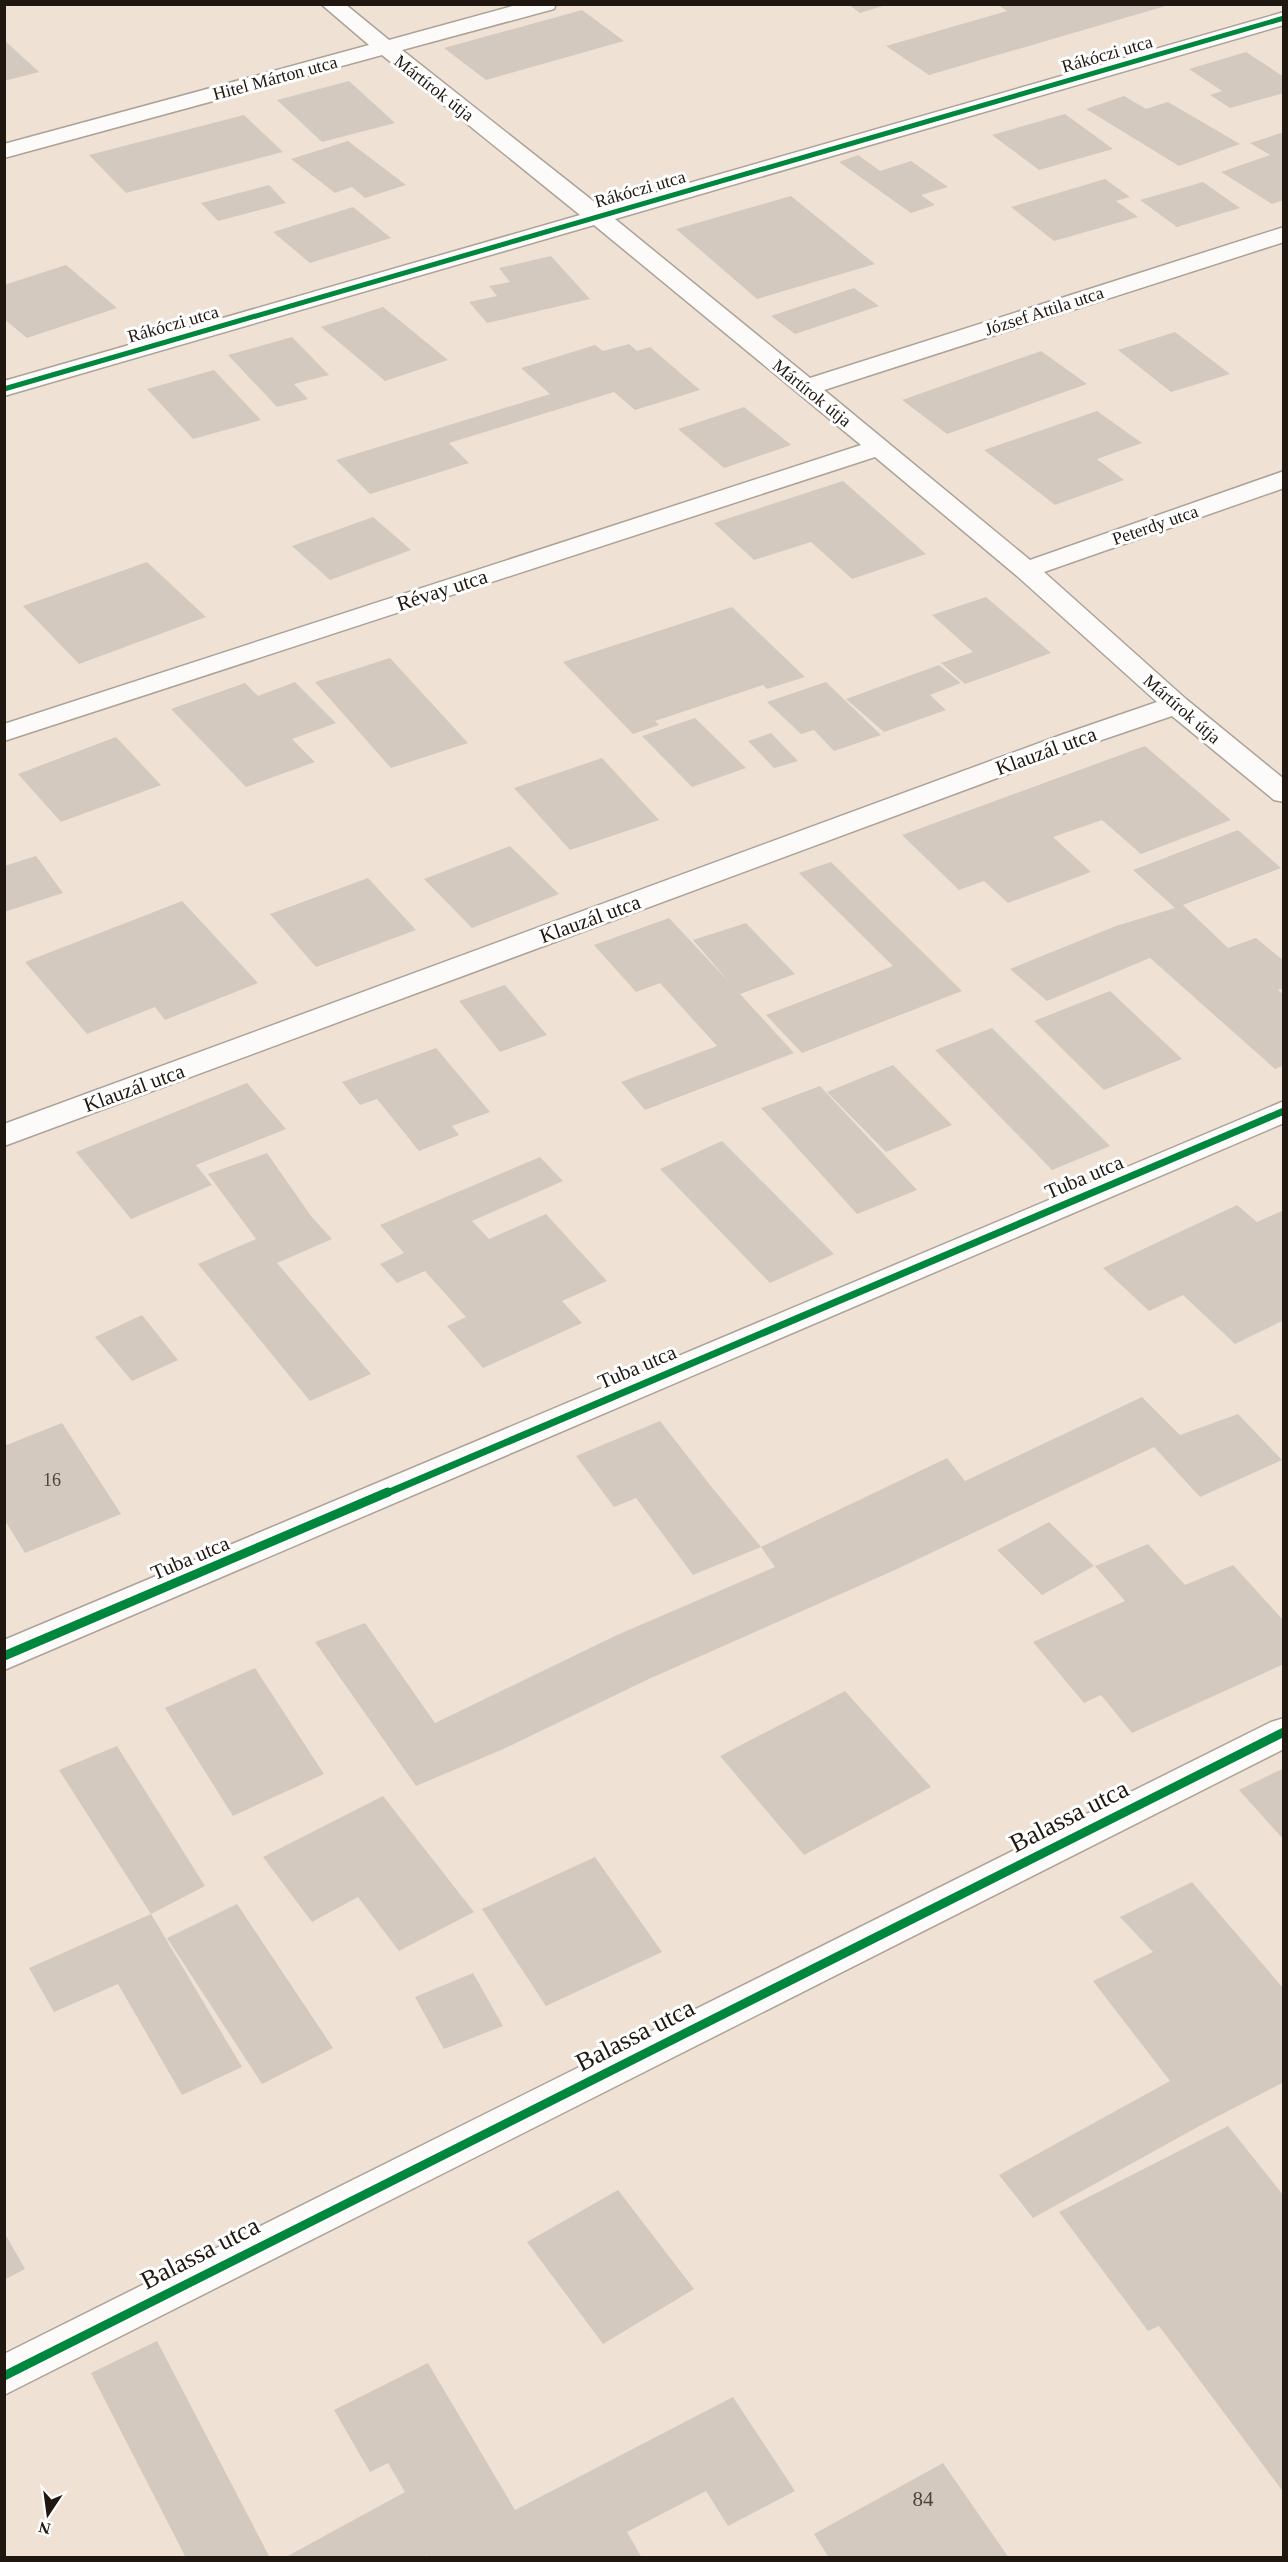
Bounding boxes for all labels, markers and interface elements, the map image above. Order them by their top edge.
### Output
street label: Rákóczi utca [1059,32,1155,76]
street label: Mártírok útja [390,51,478,125]
street label: Hitel Márton utca [211,52,339,104]
street label: Rákóczi utca [592,167,688,211]
street label: József Attila utca [982,282,1106,340]
street label: Rákóczi utca [125,302,221,346]
street label: Mártírok útja [769,355,855,431]
street label: Peterdy utca [1109,501,1201,549]
street label: Révay utca [394,564,491,616]
street label: Mártírok útja [1139,670,1225,748]
street label: Klauzál utca [992,721,1100,780]
street label: Klauzál utca [536,889,644,948]
street label: Klauzál utca [80,1058,188,1117]
street label: Tuba utca [1041,1150,1127,1204]
street label: Tuba utca [594,1340,680,1394]
house number: 16 [43,1470,61,1490]
street label: Tuba utca [147,1531,233,1585]
street label: Balassa utca [1005,1774,1134,1858]
street label: Balassa utca [571,1993,700,2077]
street label: Balassa utca [136,2211,265,2295]
north arrow [18,2484,78,2544]
house number: 84 [913,2487,934,2511]
text: N [37,2518,52,2538]

